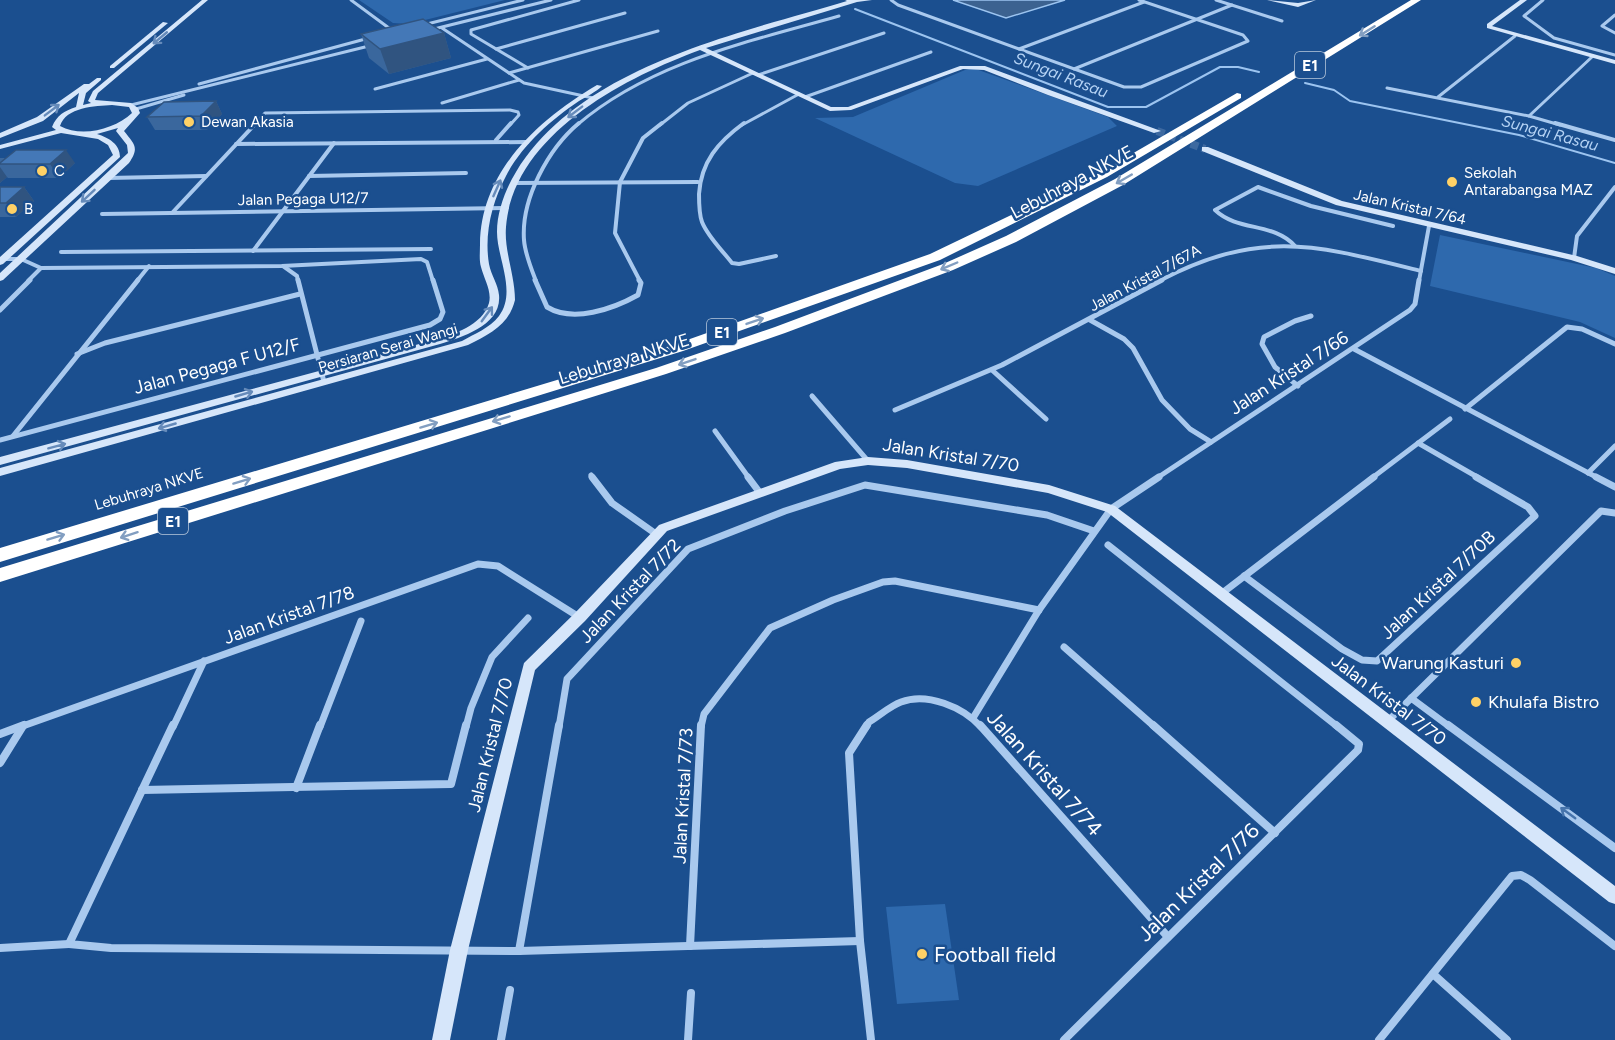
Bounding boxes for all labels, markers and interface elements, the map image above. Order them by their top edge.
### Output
one-way arrow [1359,25,1376,37]
one-way arrow [152,31,168,44]
water label: Sungai Rasau [1011,48,1111,102]
road number: E1 [1295,52,1325,78]
one-way arrow [44,104,60,117]
one-way arrow [567,106,583,119]
water label: Sungai Rasau [1500,111,1601,155]
place label: Dewan Akasia [201,113,294,131]
marker: Dewan Akasia [182,115,196,129]
street label: Lebuhraya NKVE [1007,140,1137,224]
place label: C [54,162,65,180]
marker: C [35,164,49,178]
place label: Sekolah Antarabangsa MAZ [1464,164,1593,199]
one-way arrow [1116,174,1133,186]
marker: Sekolah Antarabangsa MAZ [1445,175,1459,189]
one-way arrow [492,179,503,197]
street label: Jalan Kristal 7/64 [1352,185,1468,229]
one-way arrow [81,189,96,203]
street label: Jalan Pegaga U12/7 [237,189,369,209]
place label: B [24,200,33,218]
marker: B [5,202,19,216]
street label: Jalan Kristal 7/67A [1086,241,1204,315]
one-way arrow [941,261,959,273]
one-way arrow [480,306,493,322]
one-way arrow [745,314,764,325]
street label: Persiaran Serai Wangi [316,319,460,377]
road number: E1 [707,319,737,345]
street label: Jalan Kristal 7/66 [1226,326,1352,420]
street label: Lebuhraya NKVE [556,329,692,389]
street label: Jalan Pegaga F U12/F [131,333,303,399]
one-way arrow [678,357,697,368]
one-way arrow [235,388,254,399]
one-way arrow [492,414,511,425]
one-way arrow [419,419,438,430]
one-way arrow [157,421,176,432]
street label: Jalan Kristal 7/70 [881,433,1021,477]
one-way arrow [47,440,66,451]
street label: Lebuhraya NKVE [92,464,206,514]
one-way arrow [232,475,251,486]
road number: E1 [158,508,188,534]
street label: Jalan Kristal 7/70B [1376,526,1500,644]
one-way arrow [120,530,139,541]
one-way arrow [46,531,65,542]
street label: Jalan Kristal 7/72 [575,534,685,648]
street label: Jalan Kristal 7/78 [221,581,357,649]
street label: Jalan Kristal 7/70 [1327,650,1451,750]
place label: Warung Kasturi [1382,652,1504,674]
marker: Warung Kasturi [1509,656,1523,670]
street label: Jalan Kristal 7/70 [463,675,517,815]
place label: Khulafa Bistro [1488,691,1599,713]
marker: Khulafa Bistro [1469,695,1483,709]
street label: Jalan Kristal 7/74 [982,705,1108,841]
street label: Jalan Kristal 7/73 [668,727,698,865]
one-way arrow [1560,807,1576,819]
street label: Jalan Kristal 7/76 [1132,818,1264,946]
place label: Football field [934,942,1056,967]
marker: Football field [915,947,929,961]

